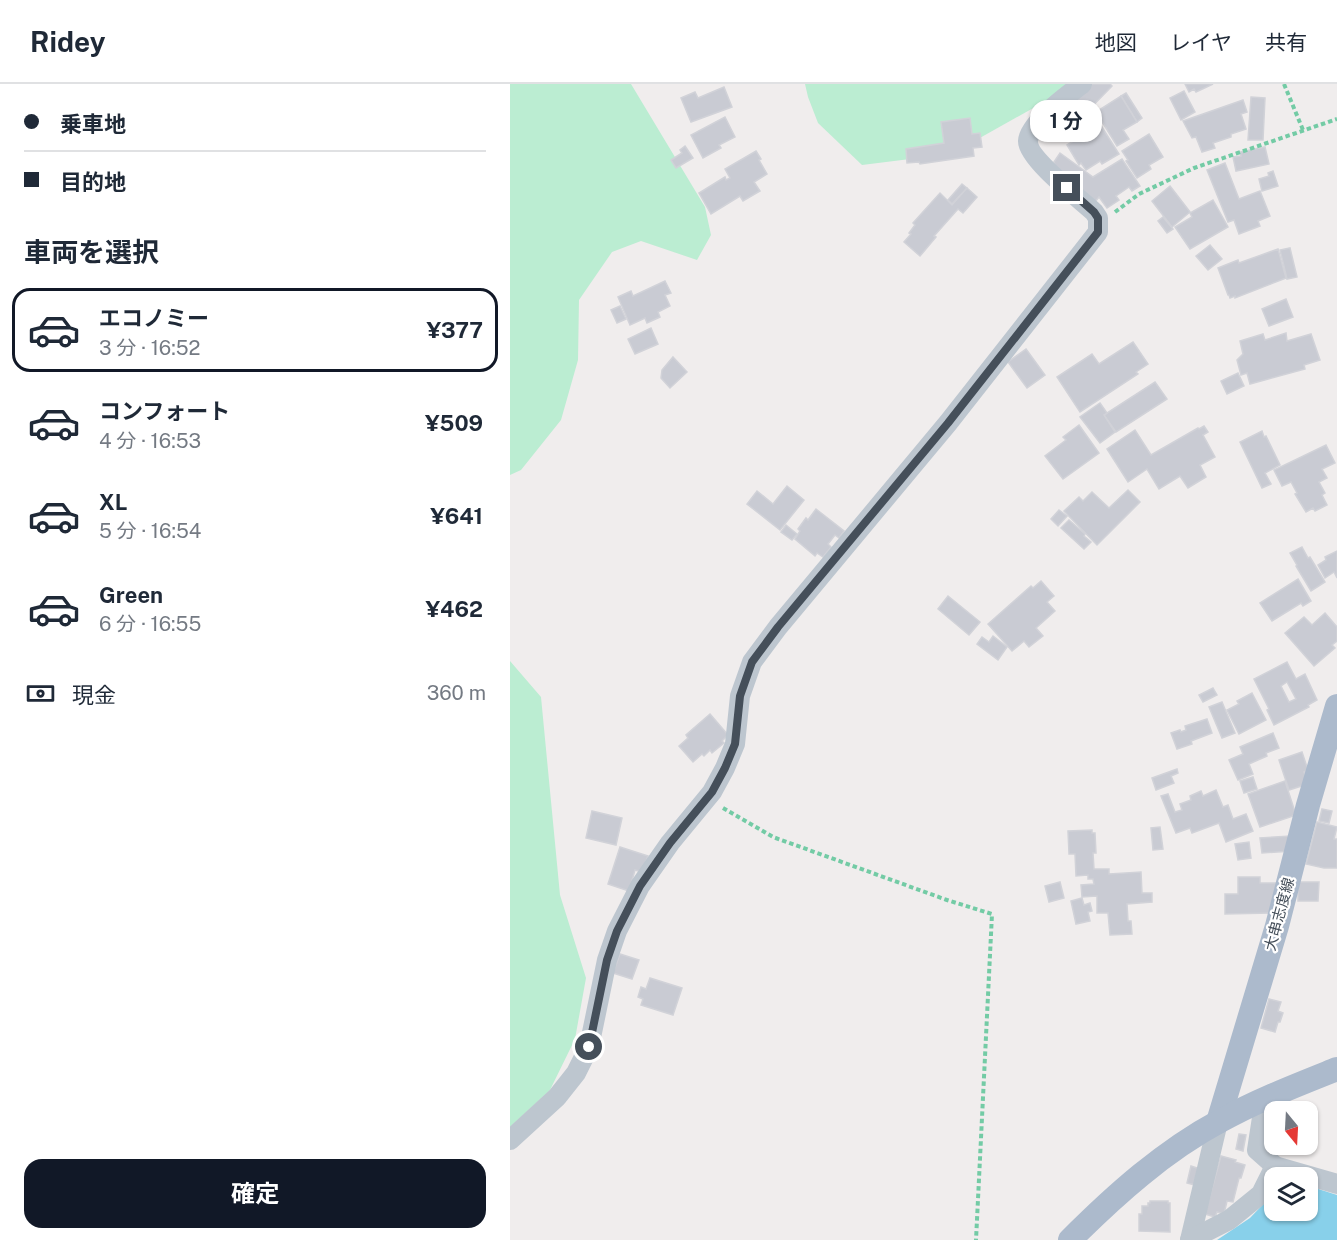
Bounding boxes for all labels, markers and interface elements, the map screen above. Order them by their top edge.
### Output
text: Ridey [30,25,105,58]
text: 地図 [1095,30,1137,55]
text: レイヤ [1170,30,1232,55]
text: 共有 [1265,30,1307,55]
callout: 1 分 [1031,101,1103,143]
text: 1 分 [1049,109,1083,133]
text: 乗車地 [60,111,126,137]
text: 目的地 [60,169,126,195]
route end [1053,174,1080,201]
text: 車両を選択 [24,236,159,268]
icon: car [27,303,81,357]
text: エコノミー [99,305,209,331]
text: ¥377 [427,317,483,343]
text: 3 分 · 16:52 [99,336,200,360]
icon: car [27,396,81,450]
text: コンフォート [99,398,230,424]
text: ¥509 [425,410,483,436]
text: 4 分 · 16:53 [99,429,201,453]
icon: car [27,489,81,543]
text: XL [99,489,127,515]
text: ¥641 [430,503,483,529]
text: 5 分 · 16:54 [99,519,201,543]
icon: car [27,582,81,636]
text: Green [99,582,163,608]
text: ¥462 [426,596,483,622]
text: 6 分 · 16:55 [99,612,201,636]
icon: cash [24,677,57,710]
text: 360 m [427,681,486,705]
text: 現金 [72,682,116,708]
street label: 大串志度線 [1261,876,1297,952]
route start [575,1033,602,1060]
north arrow [1264,1101,1318,1155]
map controls [1264,1101,1318,1221]
button: 確定 [24,1159,486,1228]
button: layers [1264,1167,1318,1221]

